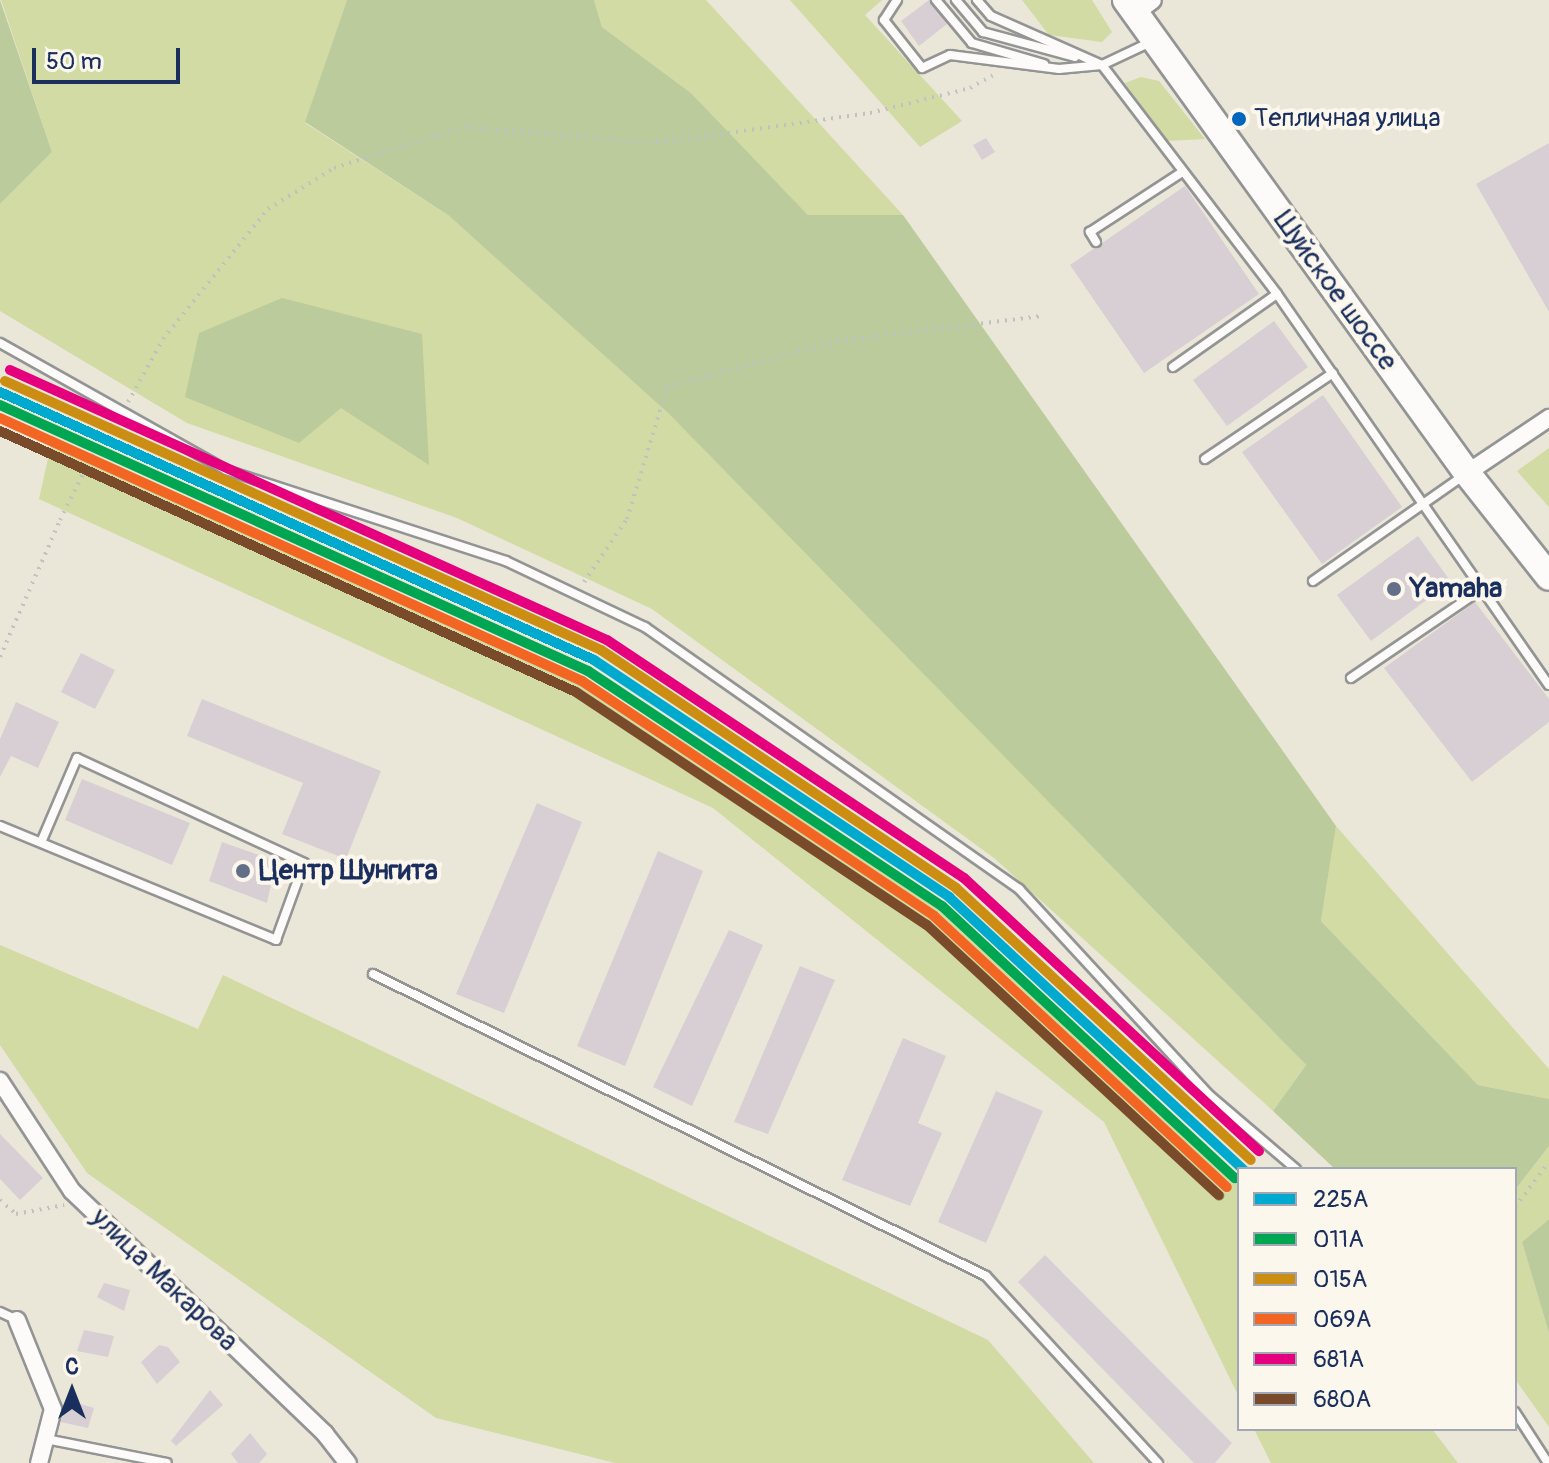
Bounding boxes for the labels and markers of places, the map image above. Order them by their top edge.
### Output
place label: Тепличная улица [1254,103,1441,135]
marker: Тепличная улица [1231,111,1247,127]
place label: Yamaha [1410,572,1502,606]
marker: Yamaha [1385,580,1403,598]
place label: Центр Шунгита [259,854,438,888]
marker: Центр Шунгита [234,862,252,880]

